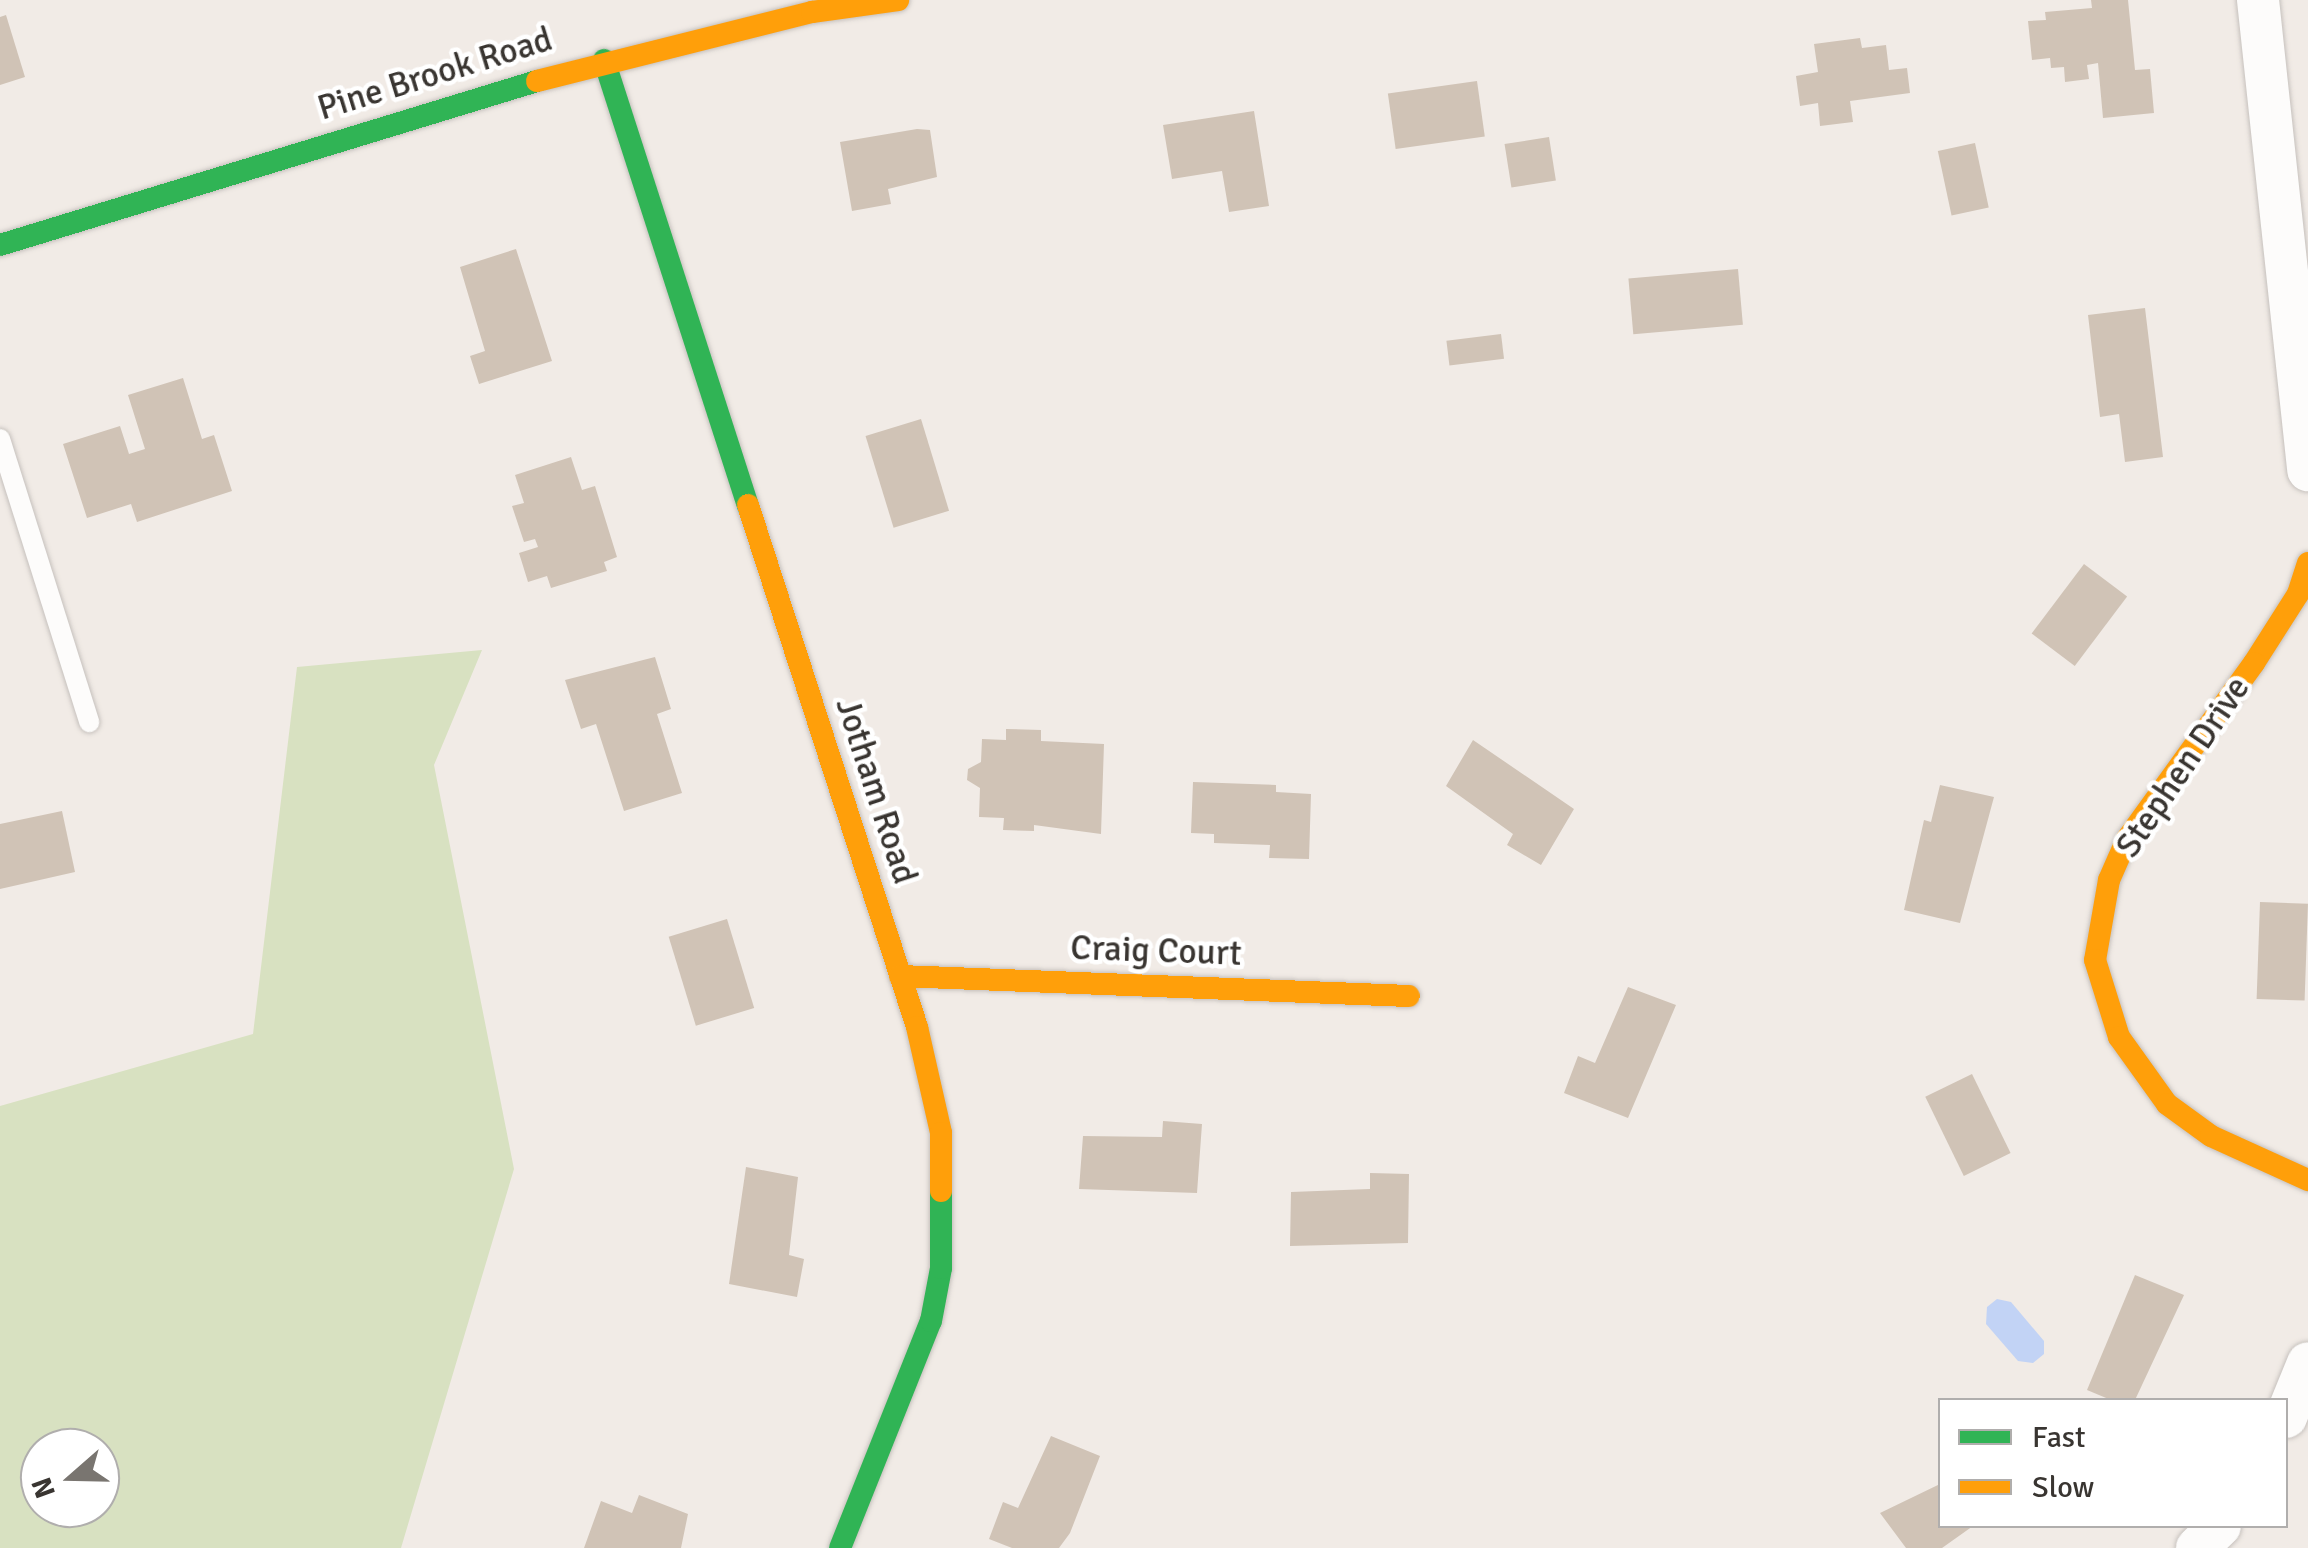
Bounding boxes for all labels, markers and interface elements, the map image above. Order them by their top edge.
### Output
street label: Pine Brook Road [313,18,557,130]
street label: Stephen Drive [2107,669,2259,865]
street label: Jotham Road [826,693,926,889]
street label: Craig Court [1070,927,1242,975]
legend [1938,1398,2288,1528]
text: Fast [2032,1419,2085,1456]
north arrow [20,1428,120,1528]
text: Slow [2032,1469,2094,1506]
text: N [24,1473,63,1503]

